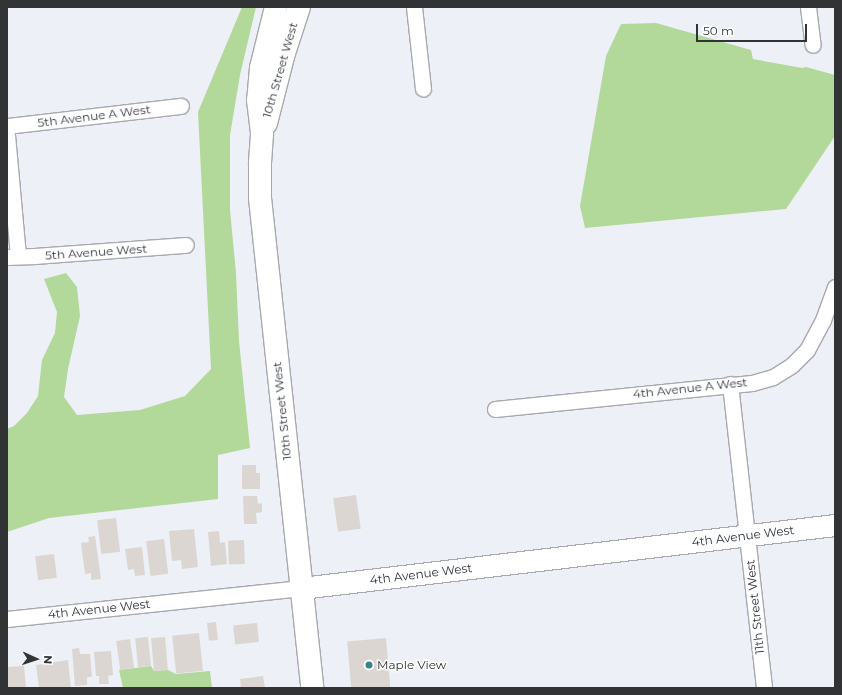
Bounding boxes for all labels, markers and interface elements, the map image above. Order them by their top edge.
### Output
scale bar [698,16,809,42]
street label: 10th Street West [259,21,301,119]
text: 50 m [703,23,734,38]
street label: 5th Avenue A West [37,102,151,130]
street label: 5th Avenue West [45,241,147,263]
street label: 10th Street West [270,361,294,461]
street label: 4th Avenue A West [632,375,748,401]
street label: 4th Avenue West [691,523,795,549]
street label: 11th Street West [743,559,767,655]
street label: 4th Avenue West [369,561,473,587]
street label: 4th Avenue West [47,596,151,622]
north arrow [16,639,56,679]
text: N [41,655,55,664]
place label: Maple View [377,658,446,672]
marker: Maple View [364,660,374,670]

